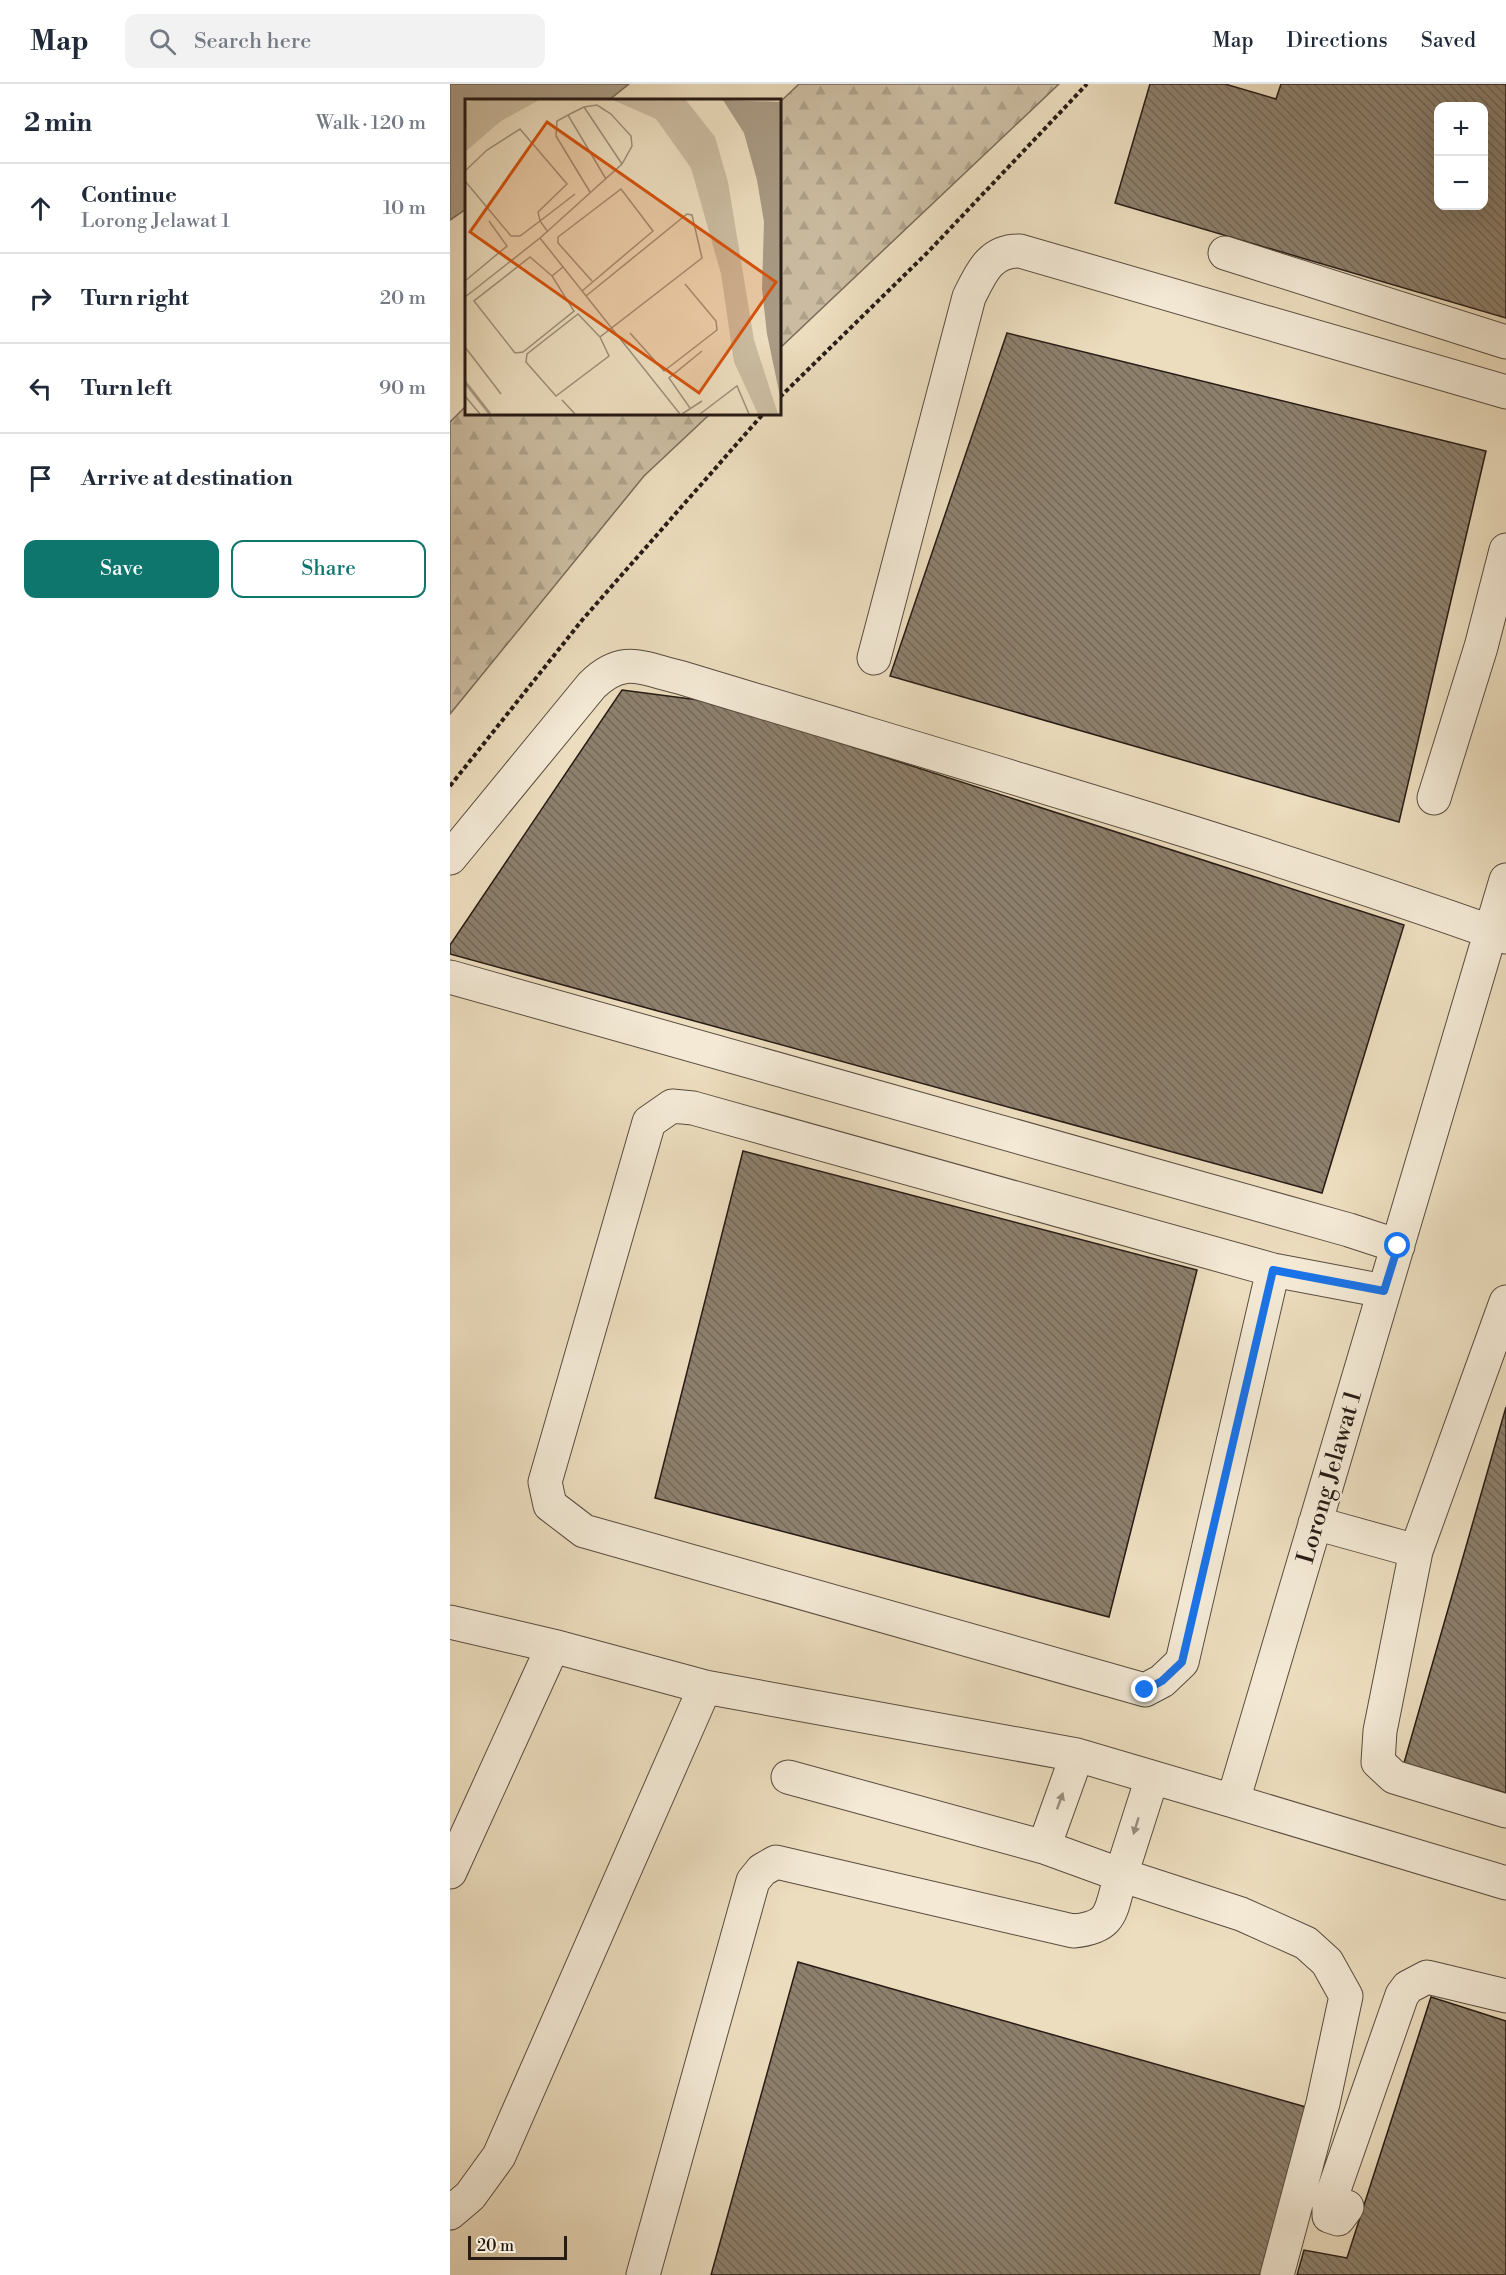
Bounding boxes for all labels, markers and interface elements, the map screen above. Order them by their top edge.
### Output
search box [125,14,545,68]
text: Map [30,24,89,59]
icon: search [146,25,179,58]
text: Search here [194,28,311,55]
text: Map [1212,28,1254,54]
text: Directions [1287,28,1388,54]
text: Saved [1421,28,1476,54]
inset map [465,99,782,416]
map controls [1434,102,1488,210]
button: + [1434,102,1488,156]
text: 2 min [24,107,92,139]
text: Walk · 120 m [316,111,426,136]
button: − [1434,156,1488,210]
text: Continue [81,182,177,209]
icon: ahead [24,192,57,225]
text: 10 m [383,196,426,221]
text: Lorong Jelawat 1 [81,209,230,234]
icon: right [24,282,57,315]
text: Turn right [81,285,189,312]
text: 20 m [380,286,426,311]
icon: left [24,372,57,405]
text: Turn left [81,375,172,402]
text: 90 m [379,376,426,401]
icon: arrive [24,462,57,495]
text: Arrive at destination [81,465,293,492]
button: Save [24,540,219,598]
button: Share [231,540,426,598]
route start [1384,1232,1410,1258]
street label: Lorong Jelawat 1 [1291,1387,1369,1567]
route end [1131,1676,1157,1702]
one-way arrow [1056,1792,1066,1810]
one-way arrow [1131,1817,1140,1835]
scale bar [468,2233,567,2260]
text: 20 m [477,2236,514,2256]

